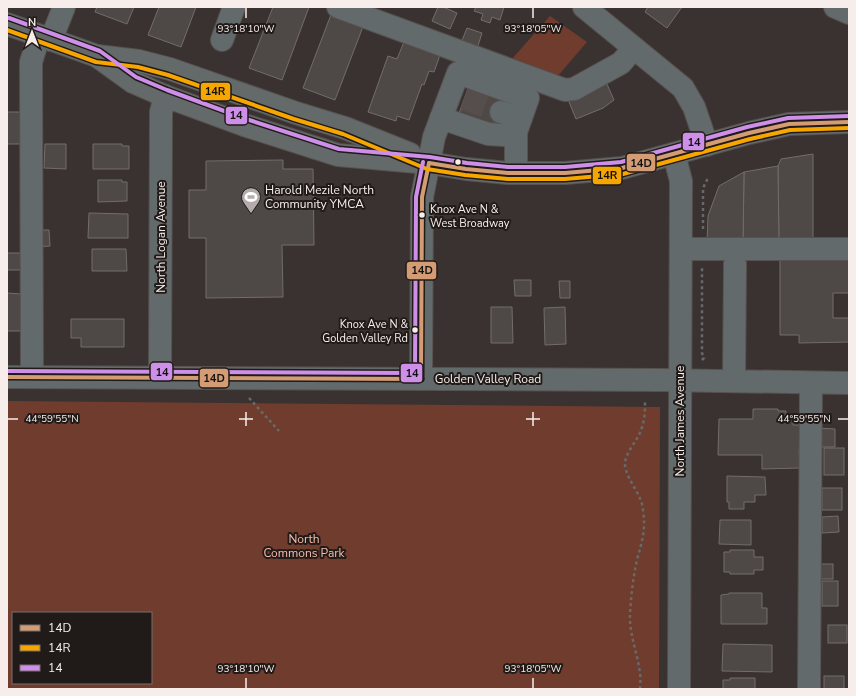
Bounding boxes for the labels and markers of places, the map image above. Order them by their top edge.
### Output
unlabelled marker [453,157,463,167]
place label: Harold Mezile North Community YMCA [265,182,374,212]
sports icon: Harold Mezile North Community YMCA [240,186,262,214]
place label: Knox Ave N & West Broadway [430,202,510,231]
marker: Knox Ave N & West Broadway [417,210,427,220]
place label: Knox Ave N & Golden Valley Rd [322,317,408,346]
marker: Knox Ave N & Golden Valley Rd [410,325,420,335]

